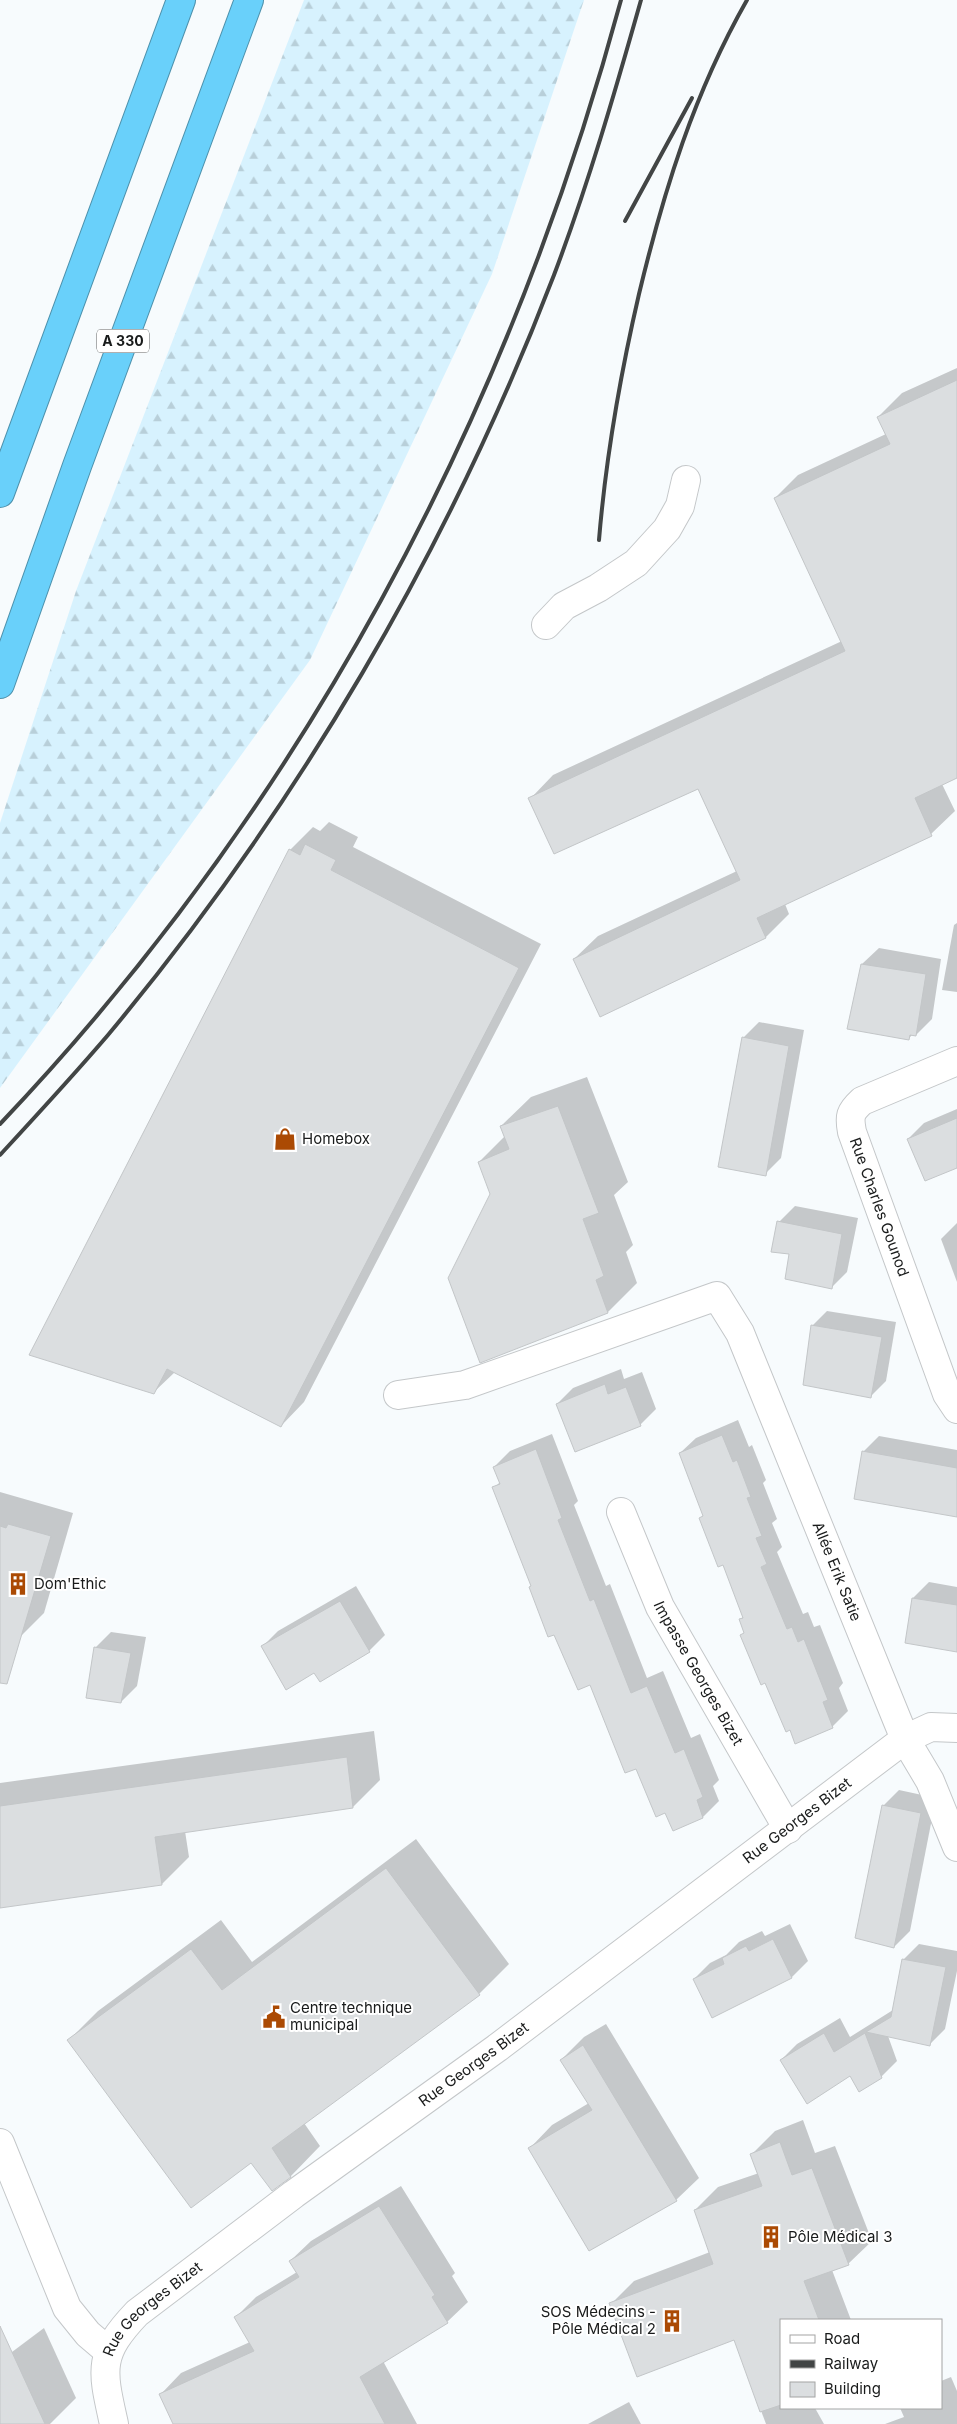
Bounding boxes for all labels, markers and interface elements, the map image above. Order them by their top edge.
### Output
road number: A 330 [97,330,149,352]
shop icon: Homebox [272,1126,298,1152]
place label: Homebox [302,1129,370,1148]
street label: Rue Charles Gounod [846,1135,914,1279]
street label: Allée Erik Satie [809,1519,866,1624]
building icon: Dom'Ethic [5,1571,31,1597]
place label: Dom'Ethic [34,1574,106,1593]
street label: Impasse Georges Bizet [650,1598,748,1748]
street label: Rue Georges Bizet [739,1773,855,1867]
place label: Centre technique municipal [290,1998,412,2034]
public building icon: Centre technique municipal [261,2004,287,2030]
street label: Rue Georges Bizet [415,2018,532,2110]
building icon: Pôle Médical 3 [758,2224,784,2250]
place label: Pôle Médical 3 [788,2227,892,2246]
street label: Rue Georges Bizet [98,2257,206,2359]
place label: SOS Médecins - Pôle Médical 2 [541,2302,656,2338]
building icon: SOS Médecins - Pôle Médical 2 [659,2308,685,2334]
legend [780,2319,942,2409]
text: Road [824,2329,860,2348]
text: Railway [824,2354,879,2373]
text: Building [824,2379,881,2398]

